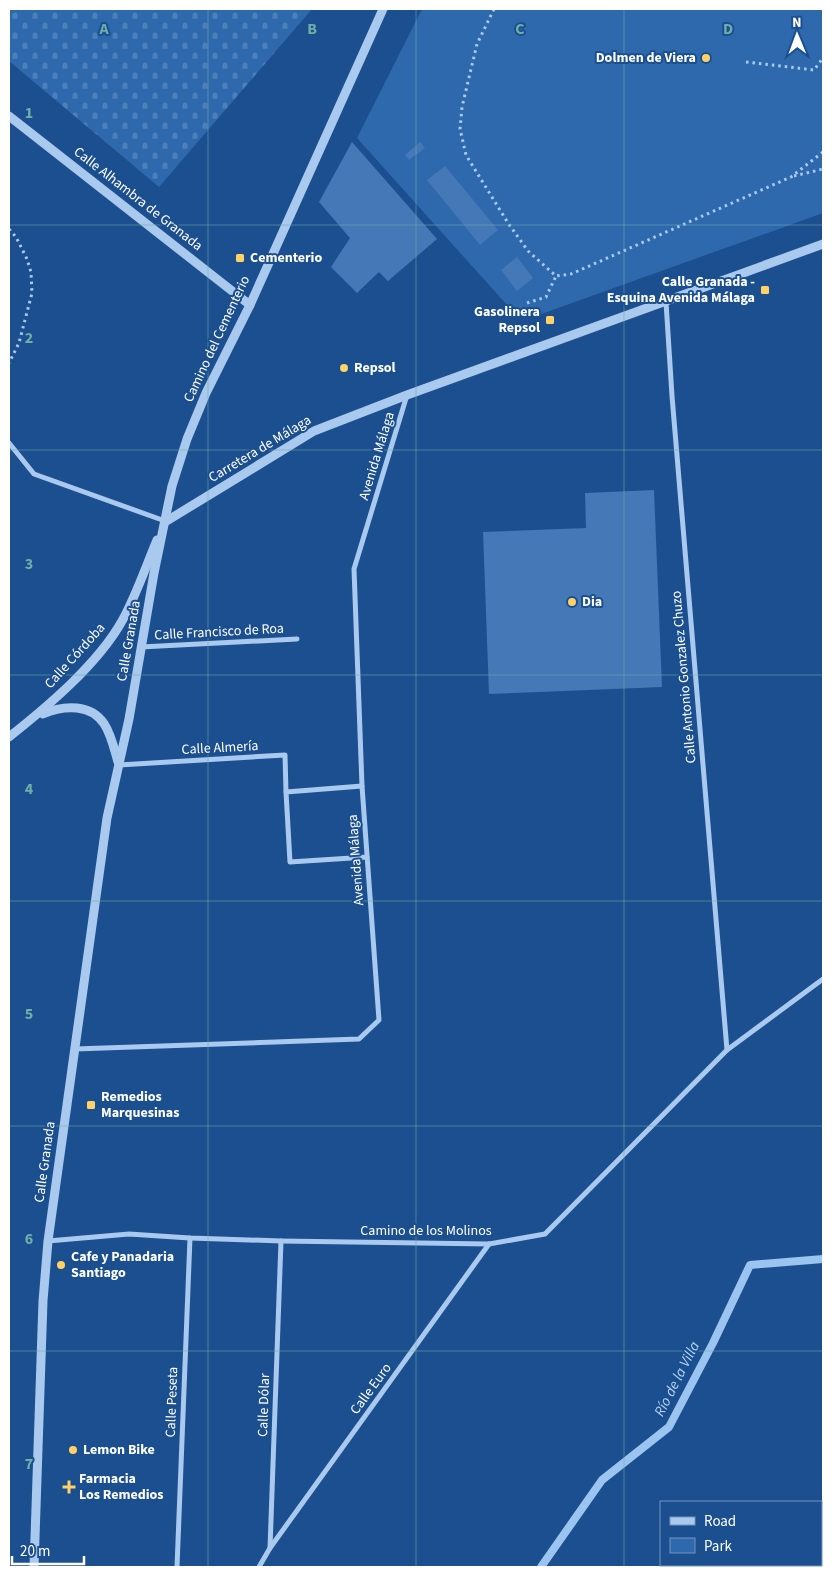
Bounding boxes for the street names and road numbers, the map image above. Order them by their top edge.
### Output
street label: Calle Alhambra de Granada [69,142,207,256]
street label: Camino del Cementerio [179,272,255,406]
street label: Avenida Málaga [354,409,400,503]
street label: Carretera de Málaga [205,410,315,488]
street label: Calle Antonio Gonzalez Chuzo [666,590,702,764]
street label: Calle Granada [112,599,146,683]
street label: Calle Córdoba [40,619,110,693]
street label: Calle Francisco de Roa [154,619,284,645]
street label: Calle Almería [181,736,259,760]
street label: Avenida Málaga [343,814,369,906]
street label: Calle Granada [29,1120,61,1204]
street label: Camino de los Molinos [360,1221,492,1241]
street label: Calle Euro [346,1359,396,1419]
street label: Calle Peseta [161,1366,183,1438]
street label: Calle Dólar [253,1373,275,1437]

